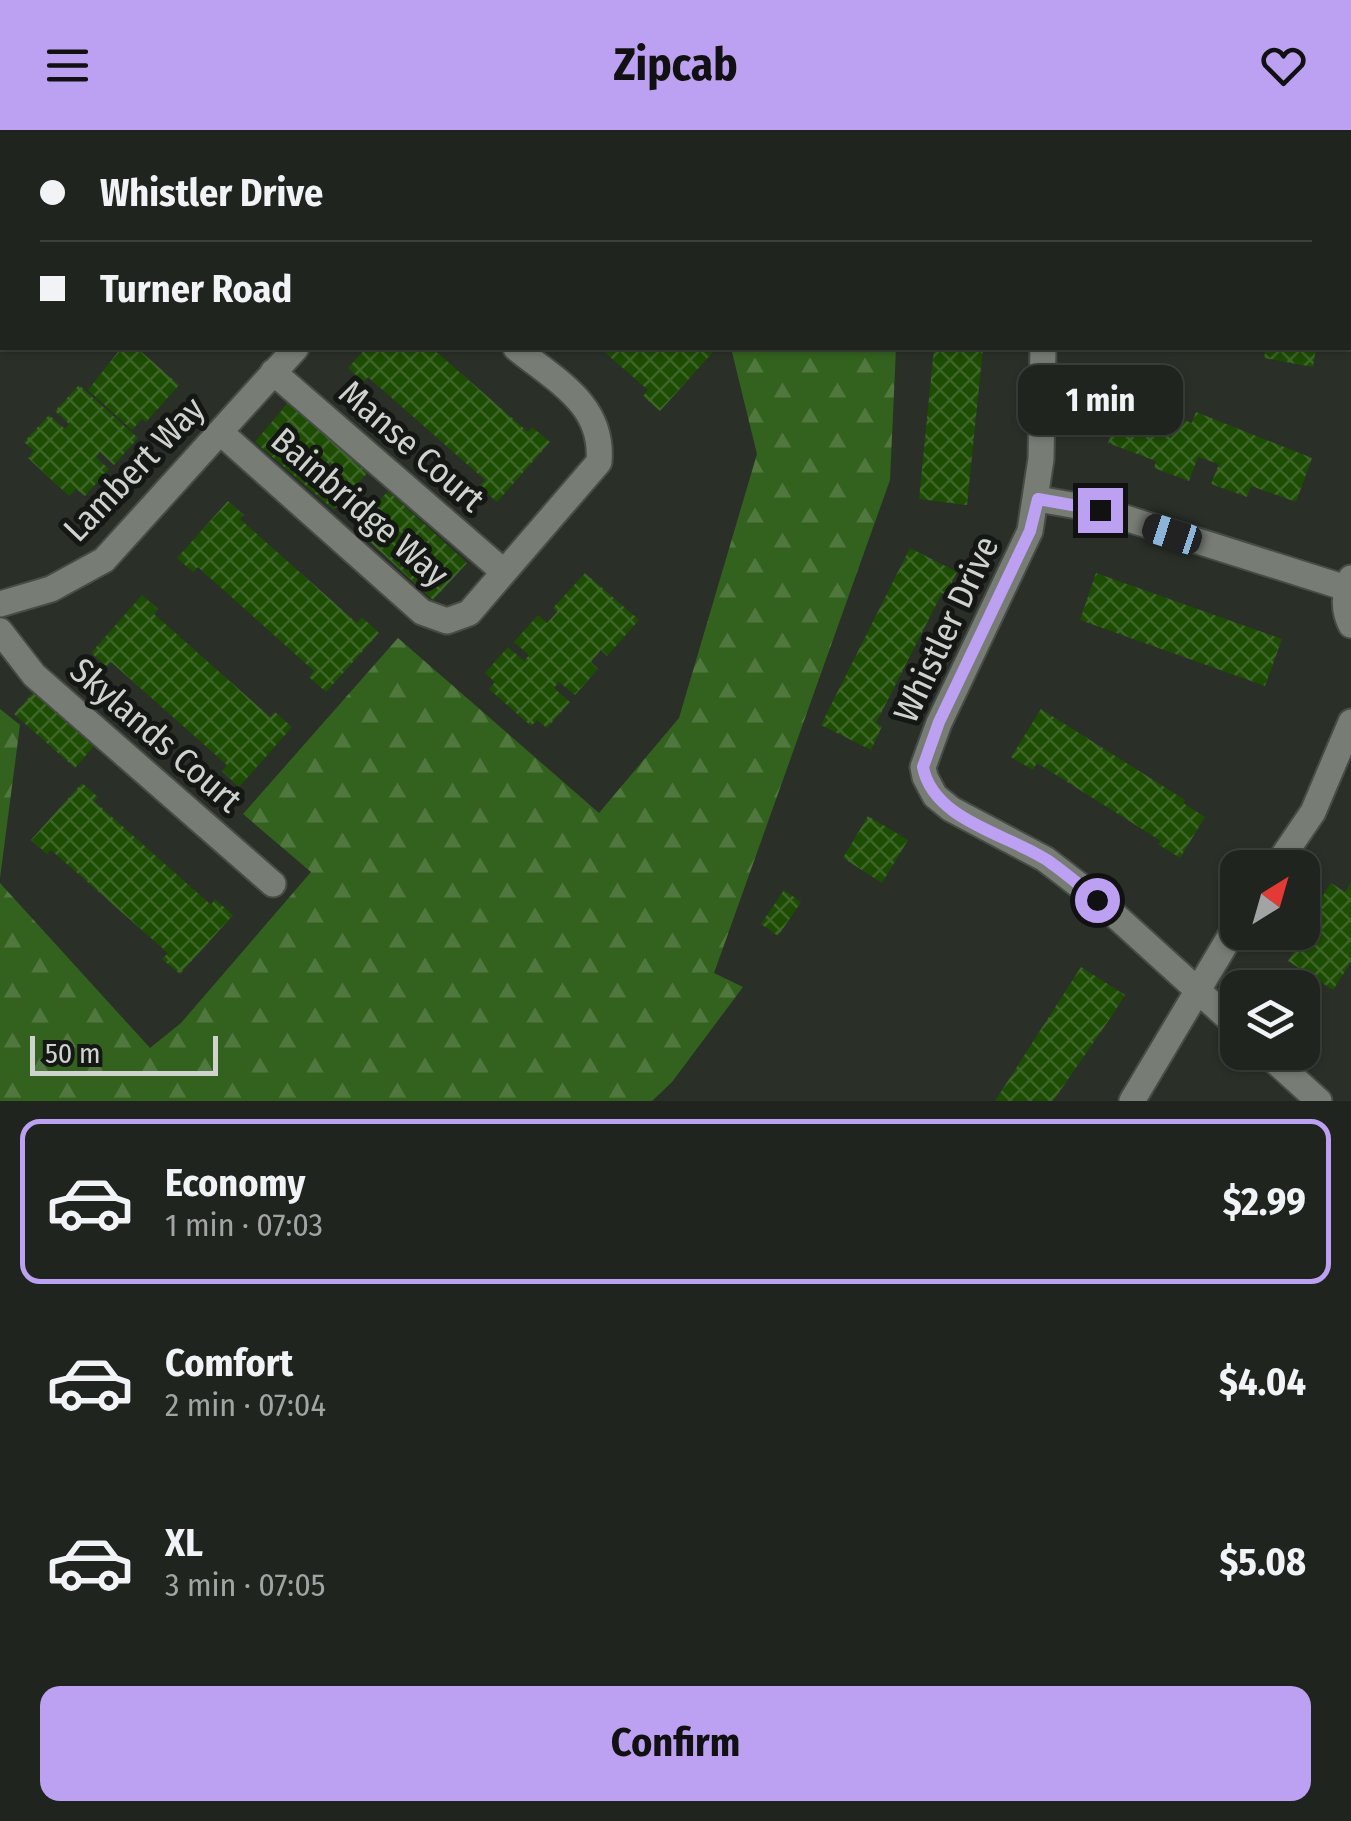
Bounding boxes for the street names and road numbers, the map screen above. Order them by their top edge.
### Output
street label: Manse Court [331,372,494,521]
street label: Lambert Way [55,388,213,550]
street label: Bainbridge Way [263,419,457,596]
street label: Whistler Drive [885,529,1007,729]
street label: Skylands Court [62,649,251,821]

